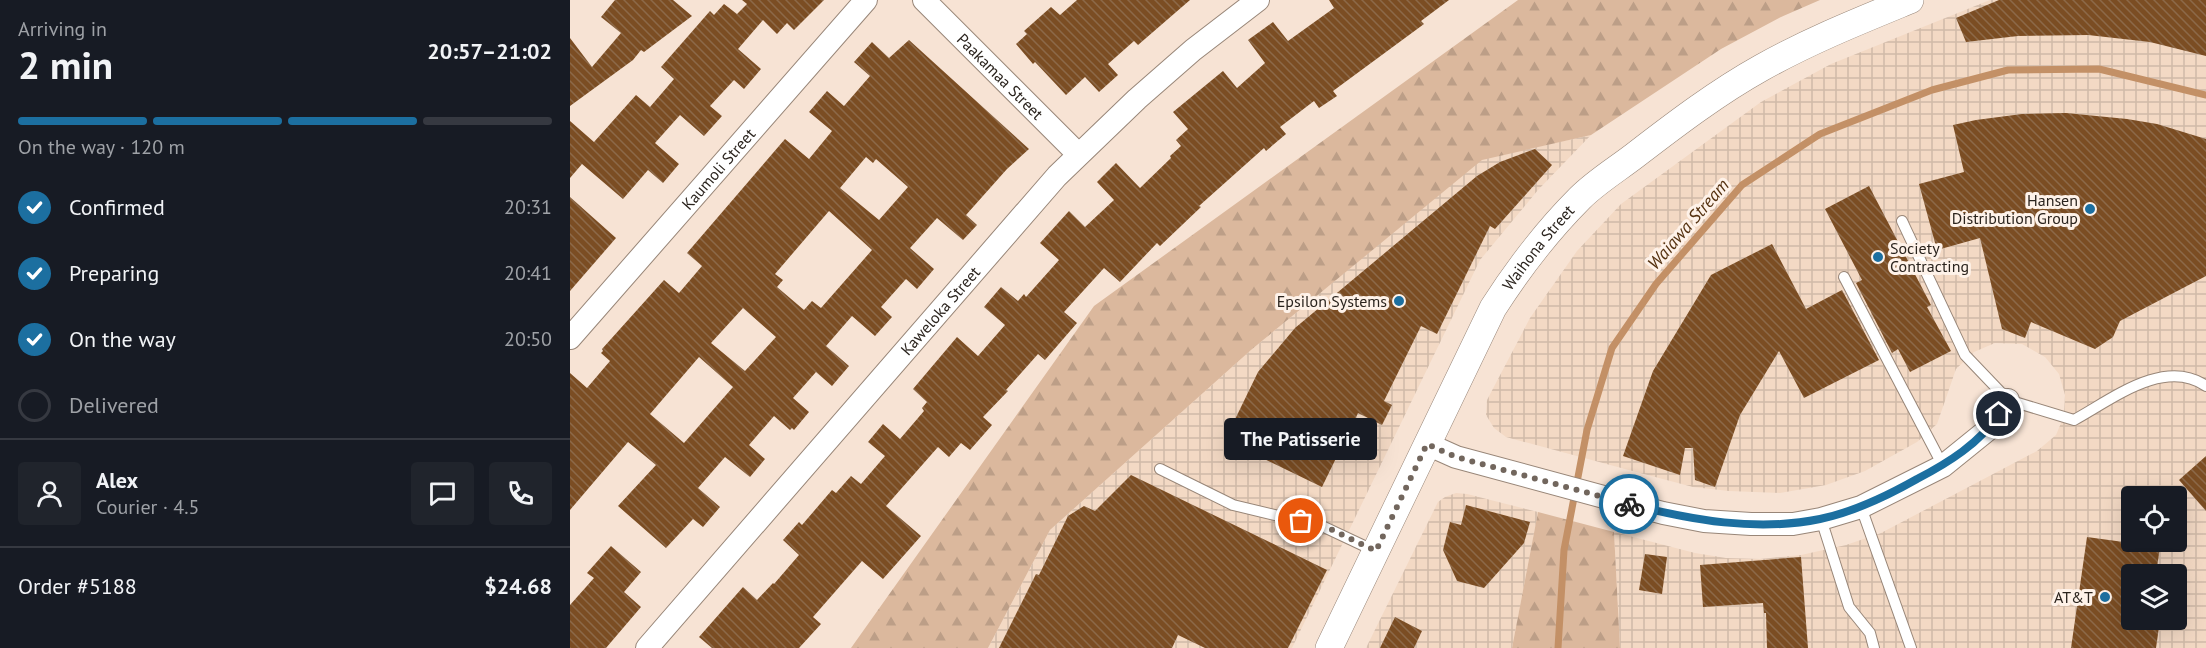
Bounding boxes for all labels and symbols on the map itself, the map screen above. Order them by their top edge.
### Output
street label: Paakamaa Street [953,29,1048,124]
street label: Kaumoli Street [677,123,760,214]
water label: Waiawa Stream [1642,174,1734,274]
place label: Hansen Distribution Group [1952,190,2078,228]
street label: Waihona Street [1498,200,1579,294]
marker: Hansen Distribution Group [2083,202,2097,216]
place label: Society Contracting [1890,238,1969,276]
marker: Society Contracting [1871,250,1885,264]
street label: Kaweloka Street [896,262,984,359]
place label: Epsilon Systems [1277,291,1387,311]
marker: Epsilon Systems [1392,294,1406,308]
pin [1973,388,2024,439]
callout: The Patisserie [1224,419,1377,461]
courier [1599,474,1659,534]
pin [1275,495,1326,546]
place label: AT&T [2054,587,2093,607]
marker: AT&T [2098,590,2112,604]

